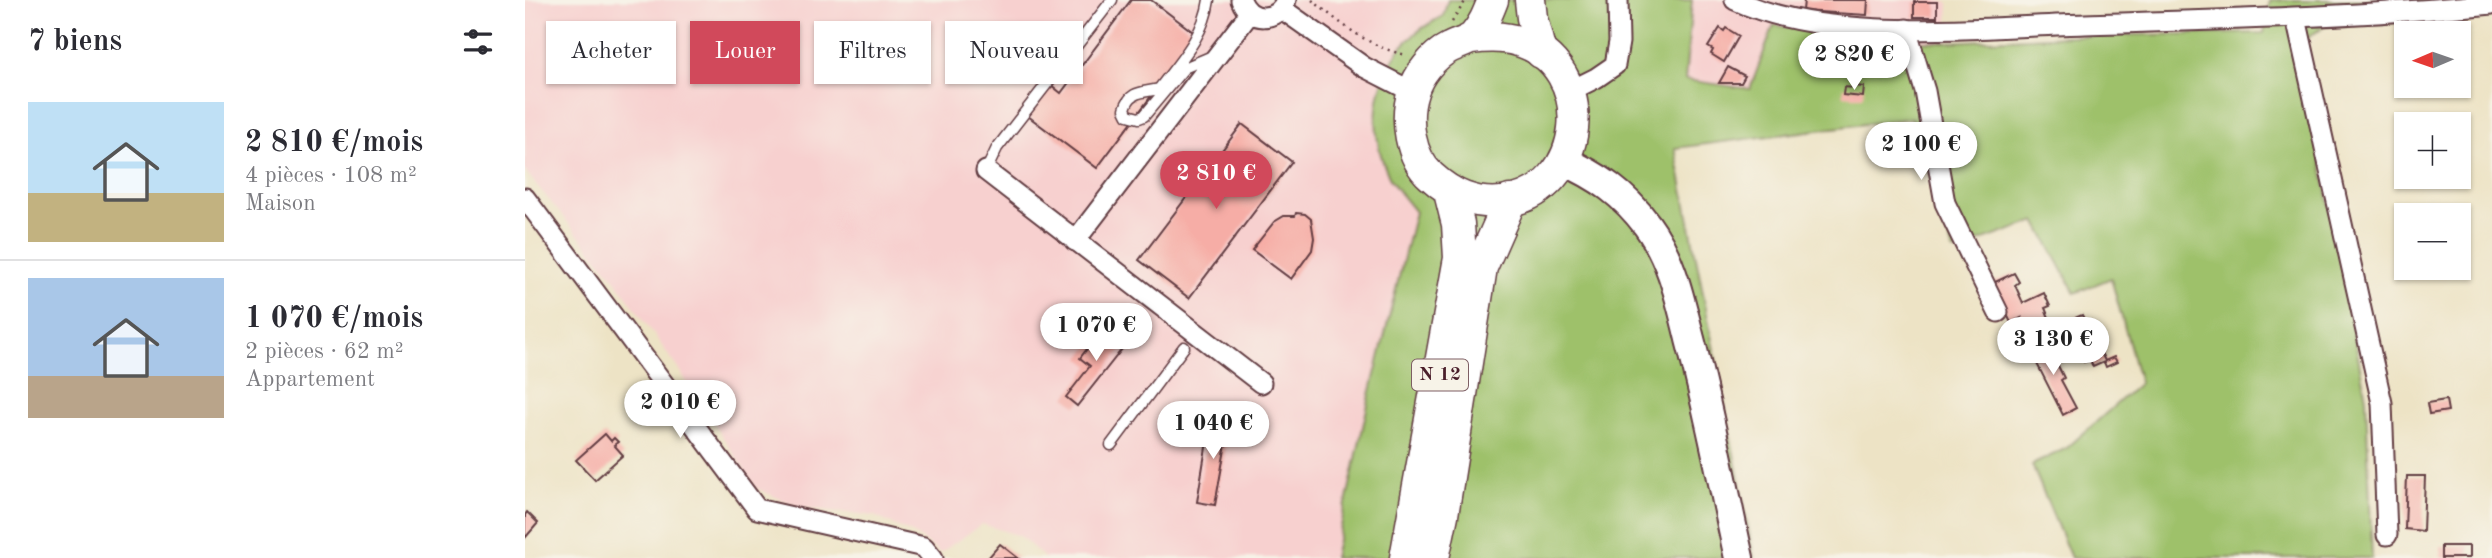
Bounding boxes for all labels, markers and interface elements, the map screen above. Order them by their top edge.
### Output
chip: Acheter [546,21,676,84]
chip: Louer [690,21,800,84]
chip: Filtres [814,21,931,84]
chip: Nouveau [945,21,1083,84]
north arrow [2394,21,2471,98]
map controls [2394,21,2471,280]
icon: filters [459,23,497,61]
text: 7 biens [28,27,122,57]
pin: 2 820 € [1789,32,1919,92]
text: 2 820 € [1814,43,1894,66]
button: + [2394,112,2471,189]
pin: 2 100 € [1856,122,1986,182]
text: 2 810 €/mois [245,128,423,158]
icon: home [84,130,168,214]
text: 2 100 € [1881,133,1961,156]
pin: 2 810 € [1151,152,1281,211]
text: 2 810 € [1176,162,1256,185]
text: 4 pièces · 108 m² [245,164,417,187]
text: Maison [245,192,316,215]
button: − [2394,203,2471,280]
text: 1 070 €/mois [245,304,423,334]
pin: 1 070 € [1031,304,1161,363]
icon: home [84,306,168,390]
text: 1 070 € [1056,314,1136,337]
pin: 3 130 € [1988,318,2118,377]
text: 3 130 € [2013,328,2093,351]
text: 2 pièces · 62 m² [245,340,404,363]
road number: N 12 [1412,360,1468,390]
text: Appartement [245,368,375,391]
pin: 2 010 € [615,380,745,440]
text: 2 010 € [640,391,720,414]
pin: 1 040 € [1148,402,1278,461]
text: 1 040 € [1173,412,1253,435]

